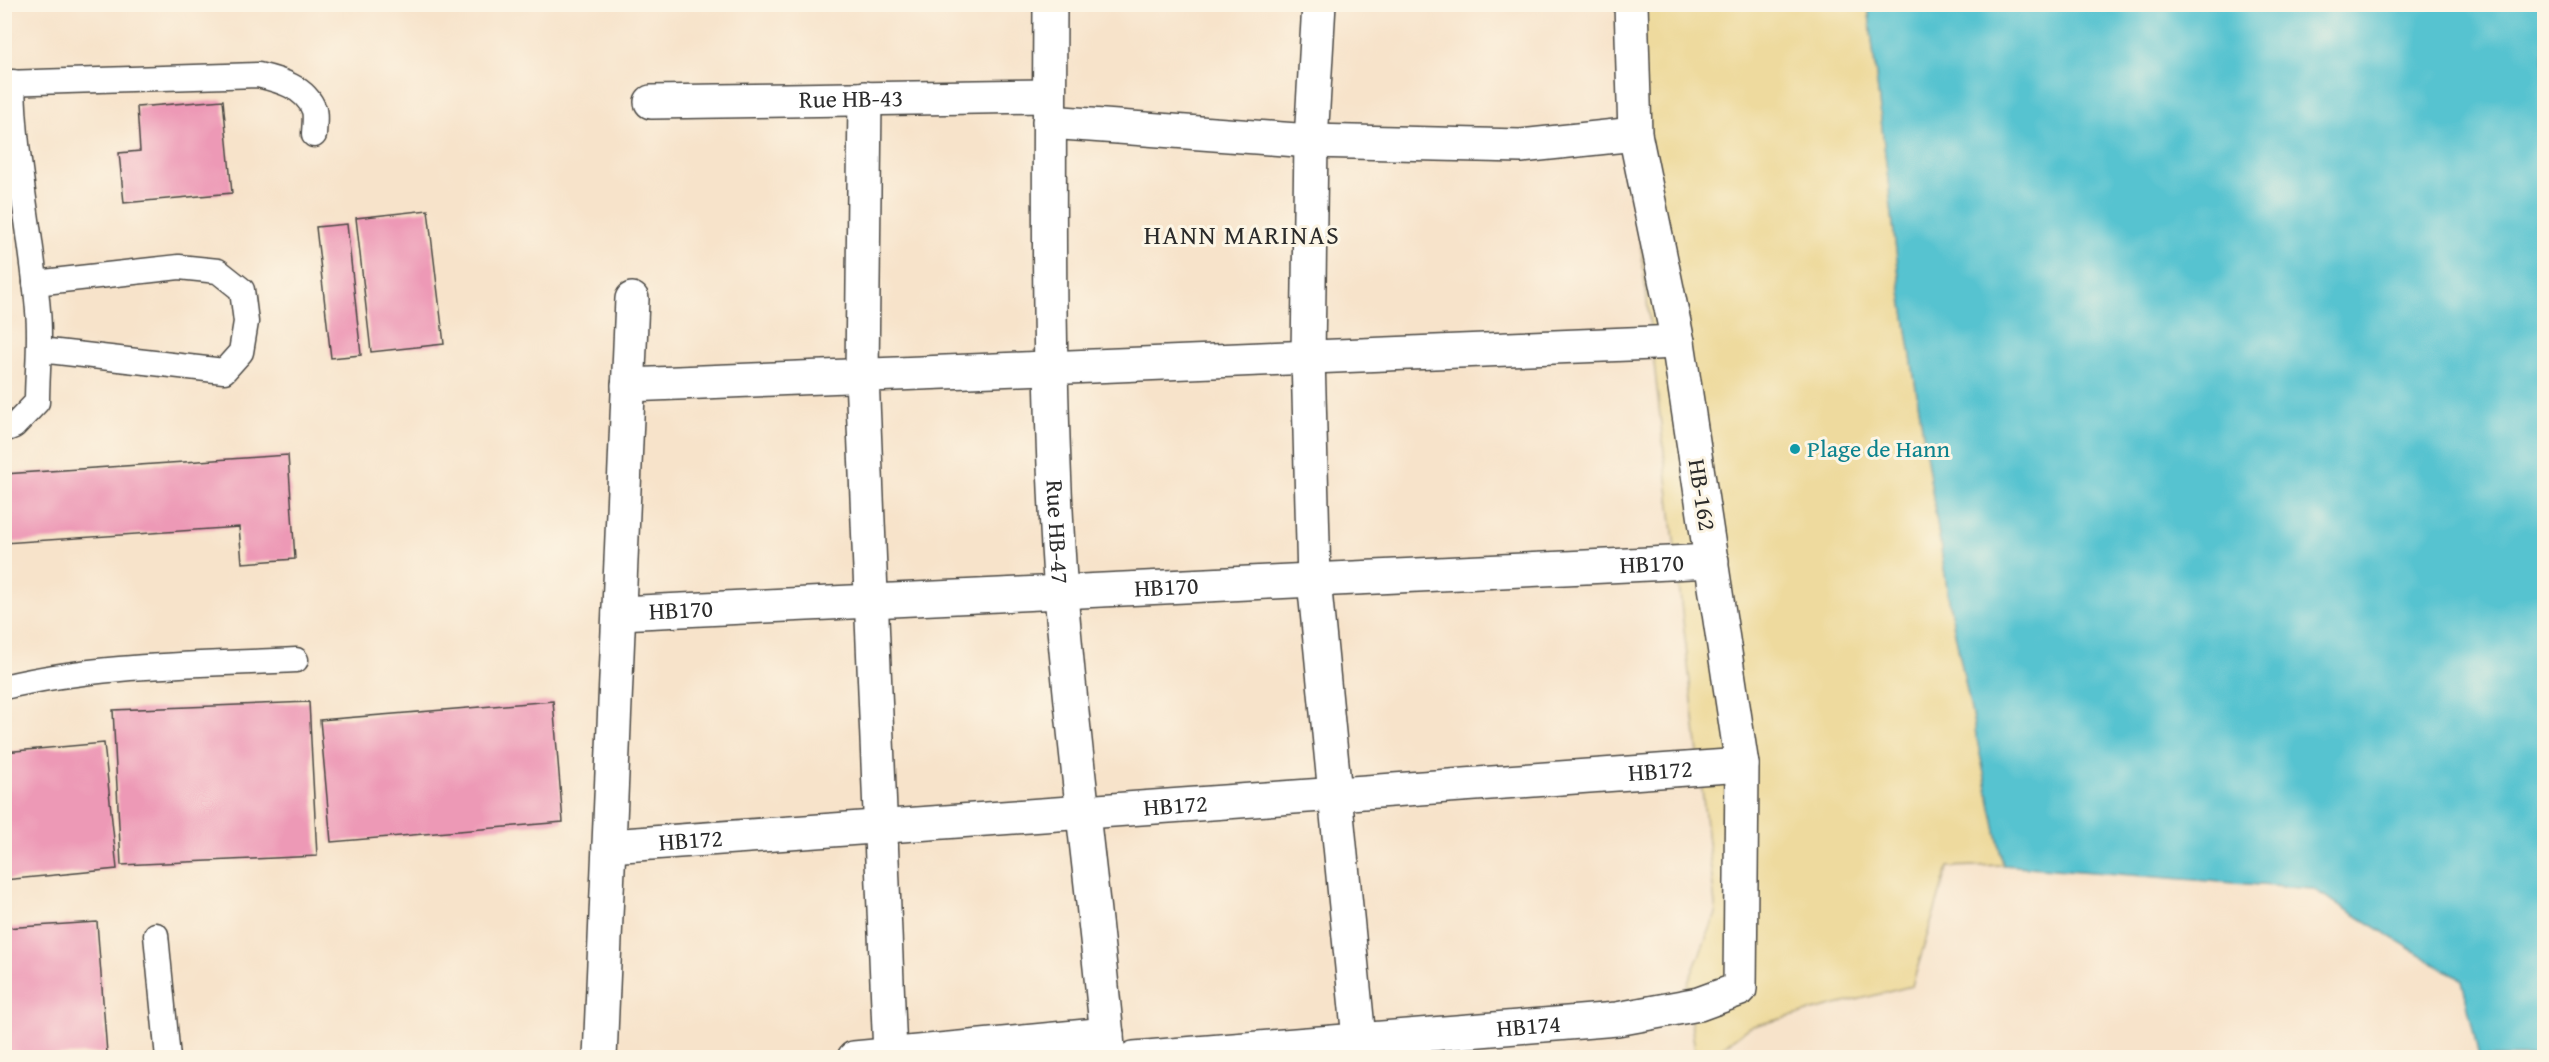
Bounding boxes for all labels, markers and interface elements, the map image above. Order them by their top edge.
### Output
street label: Rue HB-43 [799,80,903,117]
district label: HANN MARINAS [1144,215,1340,254]
place label: Plage de Hann [1807,431,1951,466]
marker: Plage de Hann [1788,442,1802,456]
street label: HB-162 [1680,456,1725,533]
street label: Rue HB-47 [1038,479,1078,585]
street label: HB170 [1619,544,1685,582]
street label: HB170 [1133,567,1199,605]
street label: HB170 [648,591,714,629]
street label: HB172 [1627,751,1694,790]
street label: HB172 [1142,785,1209,825]
street label: HB172 [657,820,724,859]
street label: HB174 [1495,1006,1562,1046]

